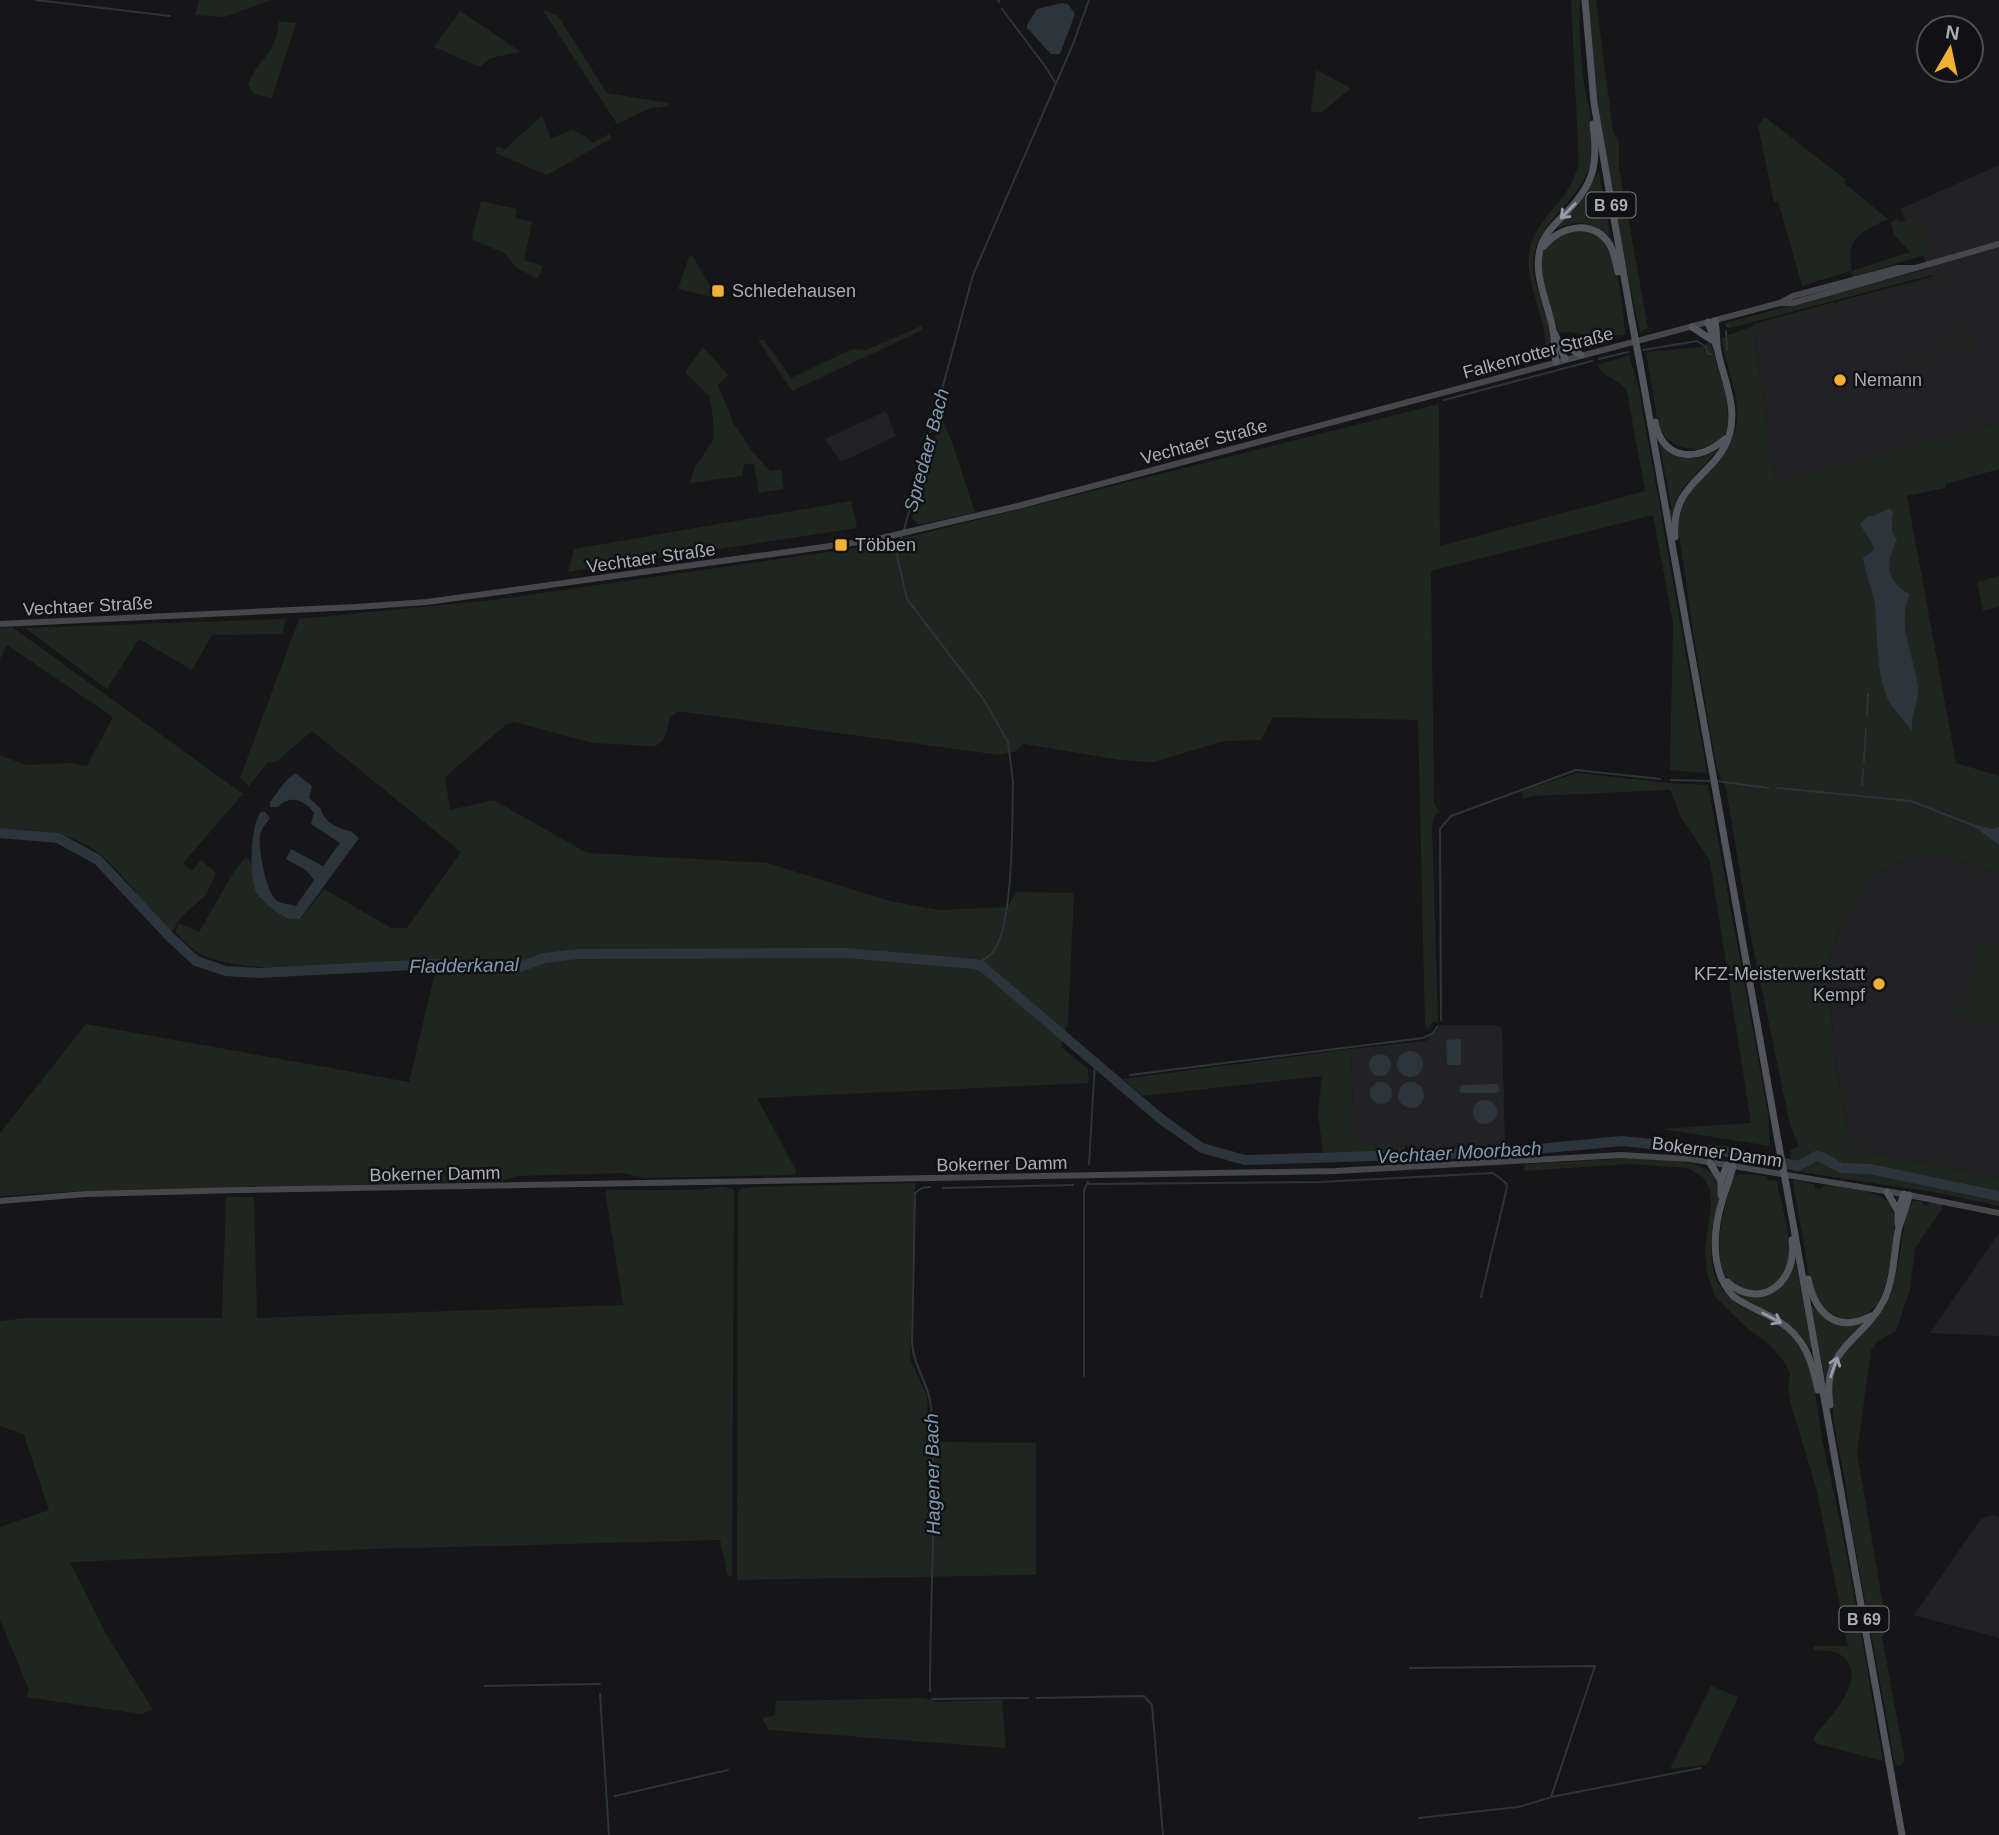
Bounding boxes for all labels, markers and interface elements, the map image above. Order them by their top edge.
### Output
north arrow [1915,14,1985,84]
text: N [1944,21,1961,44]
road number: B 69 [1586,192,1636,218]
one-way arrow [1559,203,1576,220]
place label: Schledehausen [732,281,856,301]
marker: Schledehausen [710,283,726,299]
street label: Falkenrotter Straße [1461,323,1615,383]
place label: Nemann [1854,370,1922,390]
marker: Nemann [1832,372,1848,388]
water label: Spredaer Bach [900,386,953,514]
street label: Vechtaer Straße [1139,416,1269,468]
place label: Többen [855,535,916,555]
marker: Többen [833,537,849,553]
street label: Vechtaer Straße [585,539,717,577]
street label: Vechtaer Straße [23,593,153,619]
water label: Fladderkanal [409,954,520,977]
place label: KFZ-Meisterwerkstatt Kempf [1694,964,1866,1005]
marker: KFZ-Meisterwerkstatt Kempf [1871,976,1887,992]
street label: Bokerner Damm [1651,1133,1783,1171]
water label: Vechtaer Moorbach [1376,1138,1542,1167]
street label: Bokerner Damm [936,1153,1068,1175]
street label: Bokerner Damm [369,1163,501,1185]
one-way arrow [1762,1311,1782,1325]
one-way arrow [1829,1356,1841,1378]
water label: Hagener Bach [921,1413,944,1535]
road number: B 69 [1840,1606,1888,1632]

